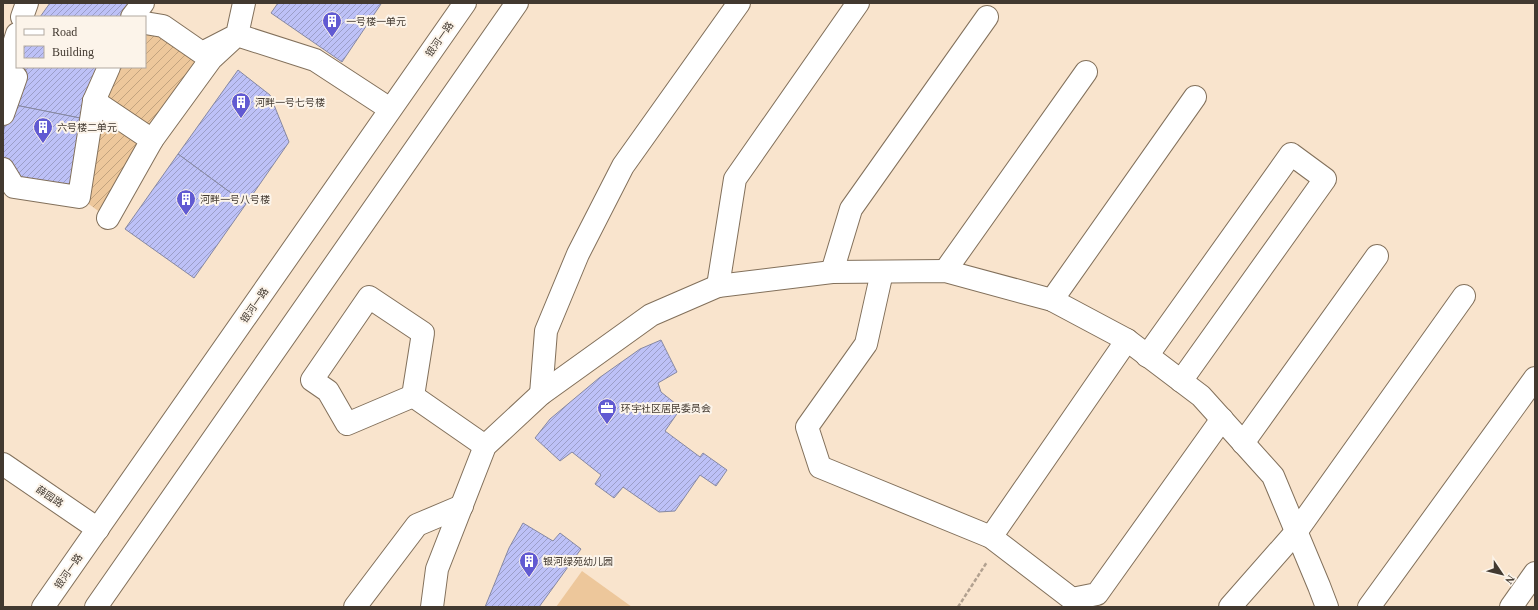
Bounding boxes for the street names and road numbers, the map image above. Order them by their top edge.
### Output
street label: 银河一路 [423,20,455,59]
street label: 银河一路 [238,286,270,325]
street label: 薛园路 [34,483,65,509]
street label: 银河一路 [52,552,84,591]

